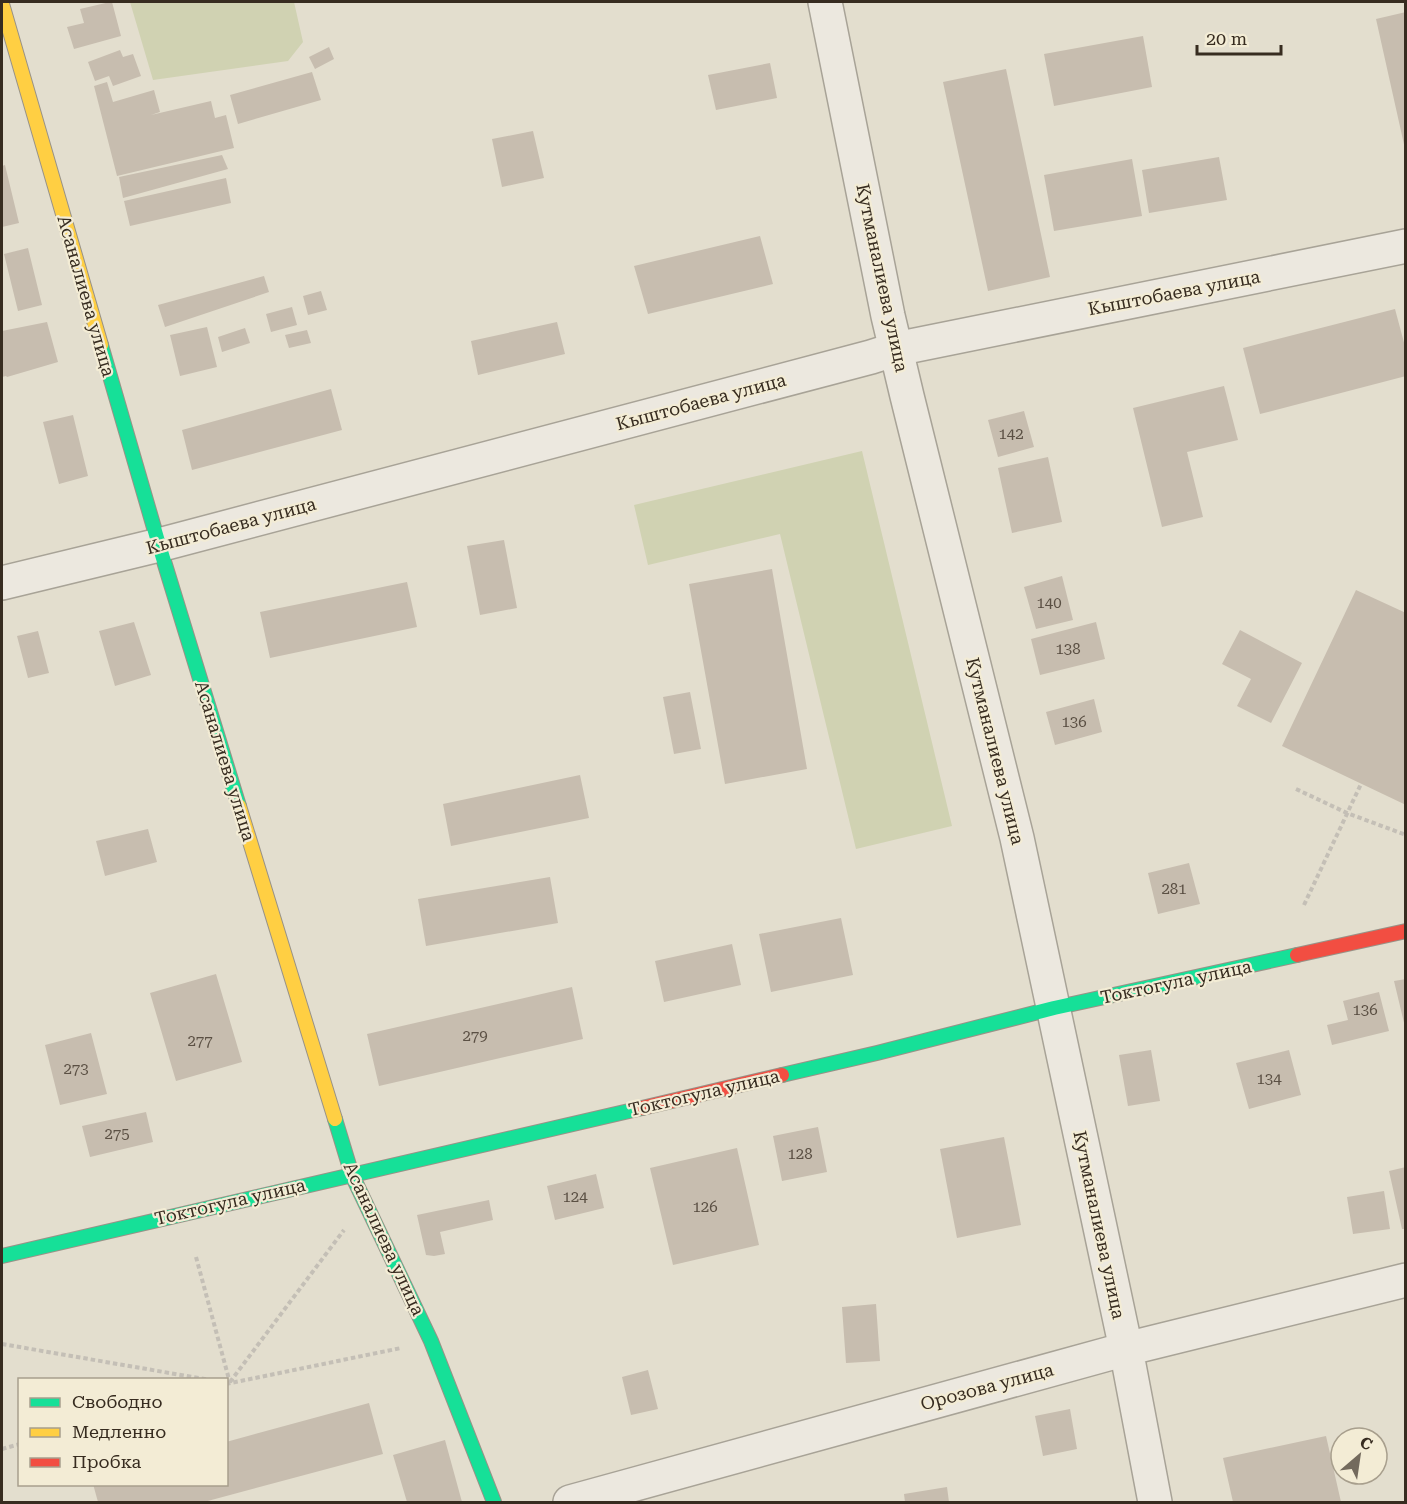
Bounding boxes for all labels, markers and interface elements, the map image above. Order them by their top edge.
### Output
scale bar [1197,18,1281,56]
text: 20 m [1206,28,1247,49]
street label: Кутманалиева улица [852,182,913,374]
street label: Асаналиева улица [53,213,120,379]
street label: Кыштобаева улица [1086,265,1262,320]
street label: Кыштобаева улица [614,369,788,434]
house number: 142 [998,425,1024,443]
street label: Кыштобаева улица [144,493,318,558]
house number: 140 [1036,594,1062,612]
house number: 138 [1055,640,1081,658]
street label: Кутманалиева улица [962,655,1029,847]
street label: Асаналиева улица [191,678,260,844]
house number: 136 [1061,713,1087,731]
house number: 281 [1161,880,1187,898]
street label: Токтогула улица [1098,955,1254,1008]
house number: 136 [1352,1001,1378,1019]
house number: 279 [462,1027,488,1045]
house number: 277 [187,1032,213,1050]
house number: 273 [63,1060,89,1078]
street label: Токтогула улица [626,1065,782,1120]
house number: 134 [1256,1070,1282,1088]
house number: 275 [104,1125,130,1143]
street label: Кутманалиева улица [1069,1129,1130,1321]
house number: 128 [787,1145,813,1163]
street label: Асаналиева улица [340,1159,429,1319]
street label: Токтогула улица [152,1174,308,1229]
house number: 124 [562,1188,588,1206]
house number: 126 [692,1198,718,1216]
street label: Орозова улица [918,1359,1056,1414]
legend [18,1378,228,1486]
text: Свободно [72,1391,162,1412]
text: Медленно [72,1421,166,1442]
north arrow [1329,1426,1389,1486]
text: С [1357,1432,1376,1454]
text: Пробка [72,1451,141,1472]

